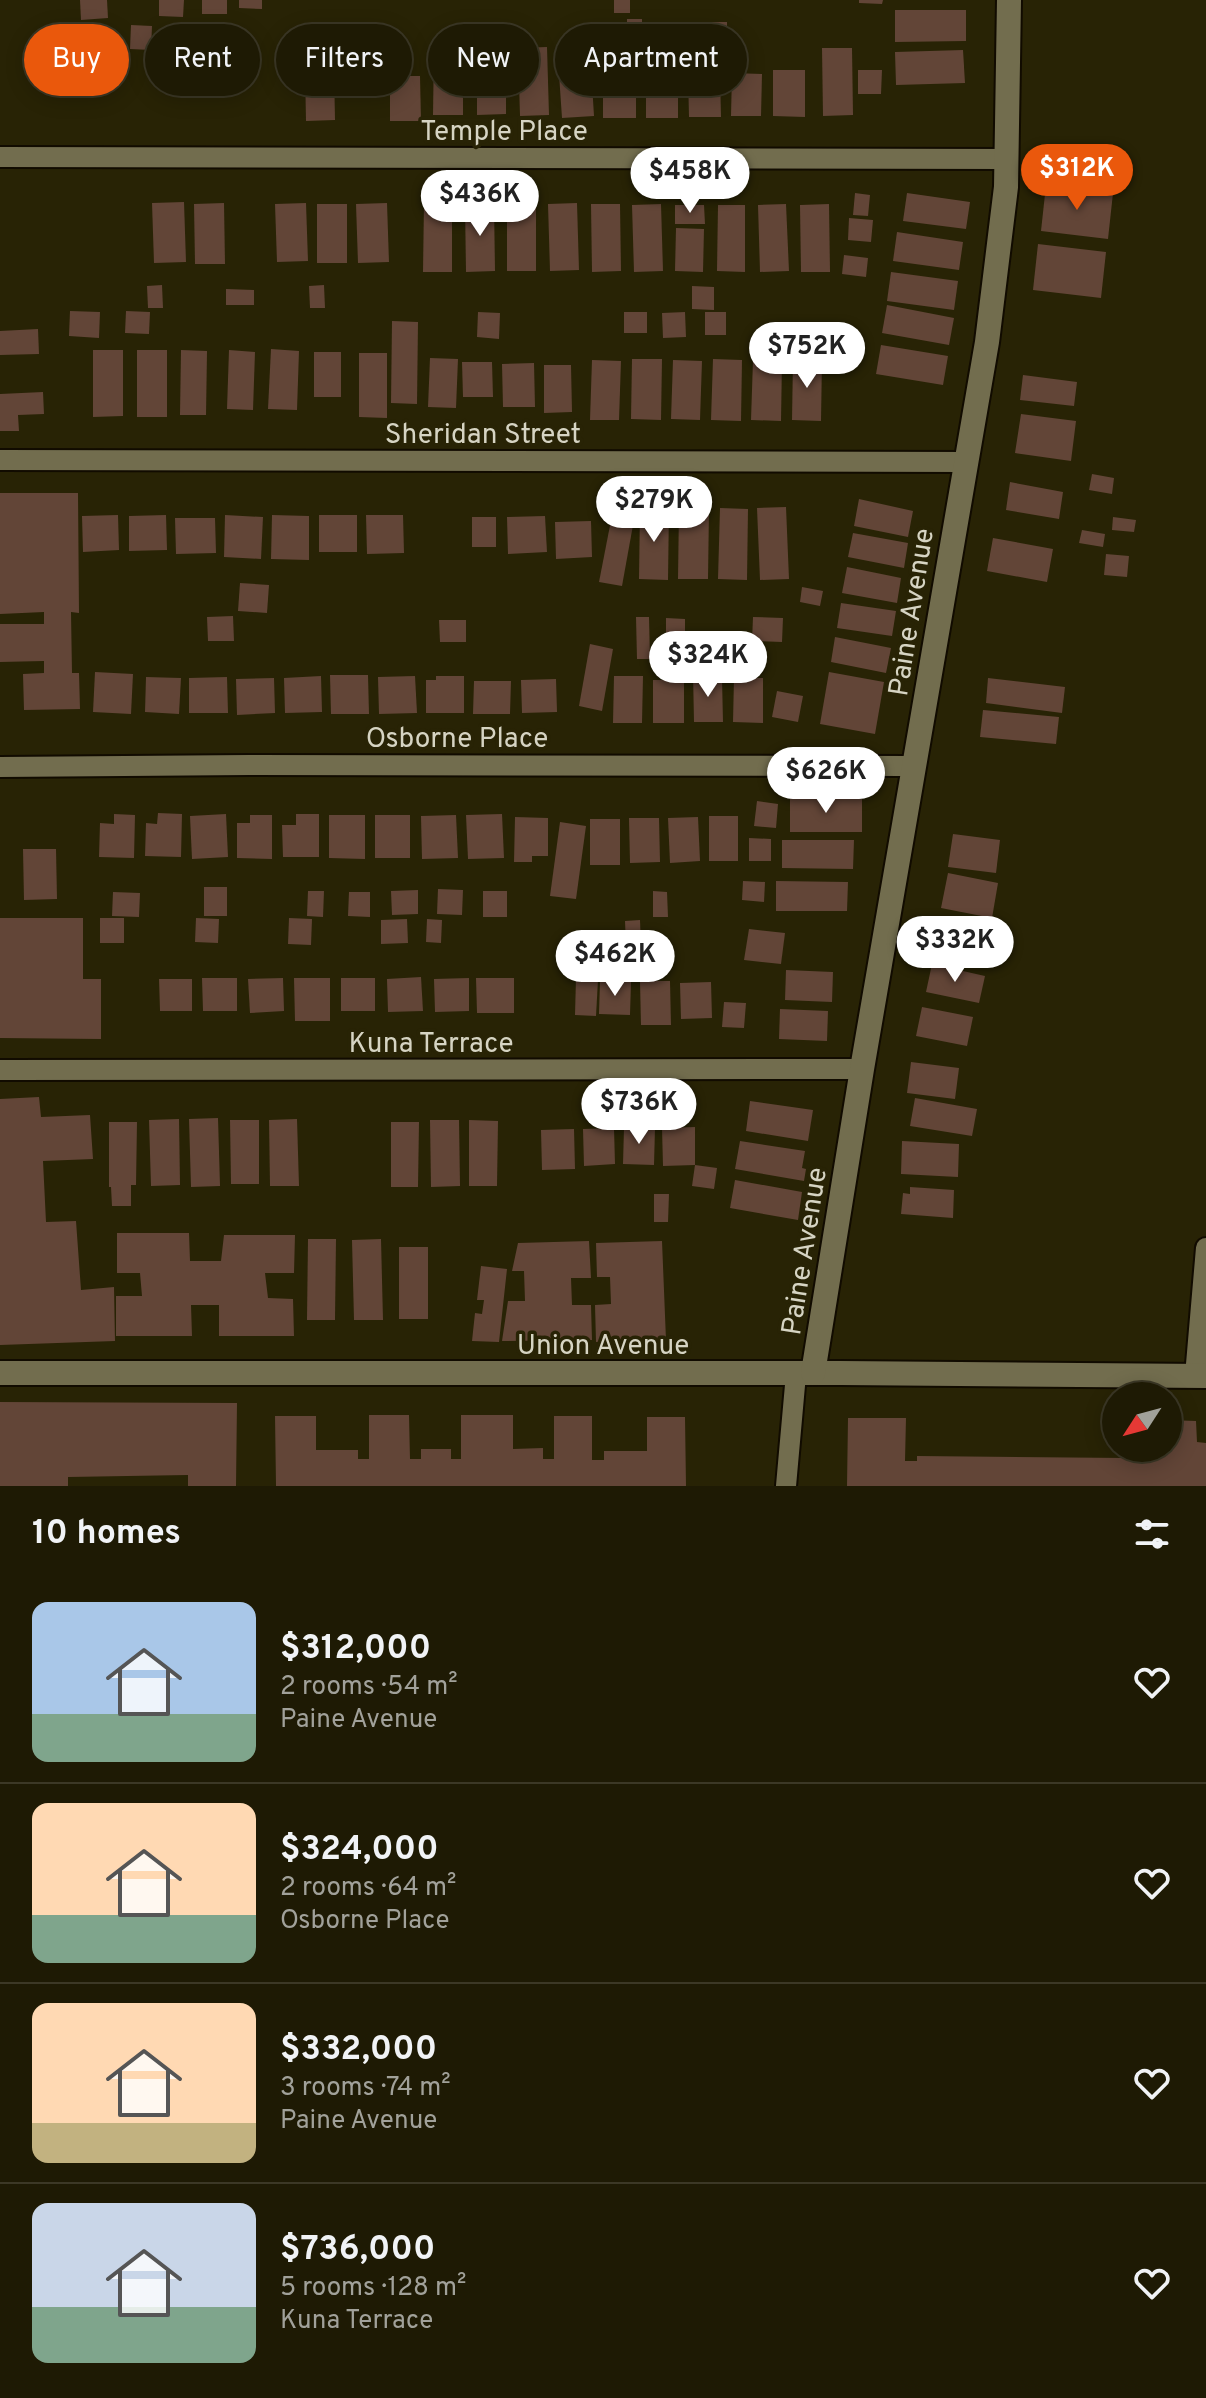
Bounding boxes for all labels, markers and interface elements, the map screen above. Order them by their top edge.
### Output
chip: Buy [24,24,129,96]
chip: Rent [145,24,260,96]
chip: Filters [276,24,412,96]
chip: New [428,24,539,96]
chip: Apartment [555,24,747,96]
street label: Temple Place [420,115,588,151]
pin: $312K [1021,144,1133,212]
pin: $458K [634,147,746,215]
text: $312K [1039,153,1115,186]
text: $458K [649,156,731,189]
pin: $436K [424,170,536,238]
text: $436K [439,179,521,212]
pin: $752K [751,322,863,390]
text: $752K [767,331,847,364]
street label: Sheridan Street [385,418,581,454]
pin: $279K [598,476,710,544]
text: $279K [614,485,694,518]
street label: Paine Avenue [882,526,944,699]
pin: $324K [652,631,764,699]
text: $324K [667,640,749,673]
street label: Osborne Place [366,722,548,758]
pin: $626K [770,747,882,815]
text: $626K [785,756,867,789]
pin: $332K [899,916,1011,984]
text: $332K [915,925,995,958]
pin: $462K [559,930,671,998]
text: $462K [574,939,656,972]
street label: Kuna Terrace [348,1027,514,1063]
pin: $736K [583,1078,695,1146]
text: $736K [599,1087,679,1120]
street label: Paine Avenue [775,1165,837,1338]
street label: Union Avenue [517,1329,689,1365]
north arrow [1102,1382,1182,1462]
map controls [1102,1382,1182,1462]
icon: filters [1130,1512,1174,1556]
text: 10 homes [32,1513,181,1556]
text: $312,000 [280,1628,431,1671]
icon: home [96,1634,192,1730]
icon: heart [1130,1660,1174,1704]
text: 2 rooms · 54 m² [280,1671,458,1704]
text: Paine Avenue [280,1704,437,1737]
text: $324,000 [280,1829,439,1872]
icon: home [96,1835,192,1931]
icon: heart [1130,1861,1174,1905]
text: 2 rooms · 64 m² [280,1872,456,1905]
text: Osborne Place [280,1905,449,1938]
text: $332,000 [280,2029,437,2072]
icon: home [96,2035,192,2131]
icon: heart [1130,2061,1174,2105]
text: 3 rooms · 74 m² [280,2072,451,2105]
text: Paine Avenue [280,2105,437,2138]
text: $736,000 [280,2229,435,2272]
icon: home [96,2235,192,2331]
icon: heart [1130,2261,1174,2305]
text: 5 rooms · 128 m² [280,2272,467,2305]
text: Kuna Terrace [280,2305,433,2338]

